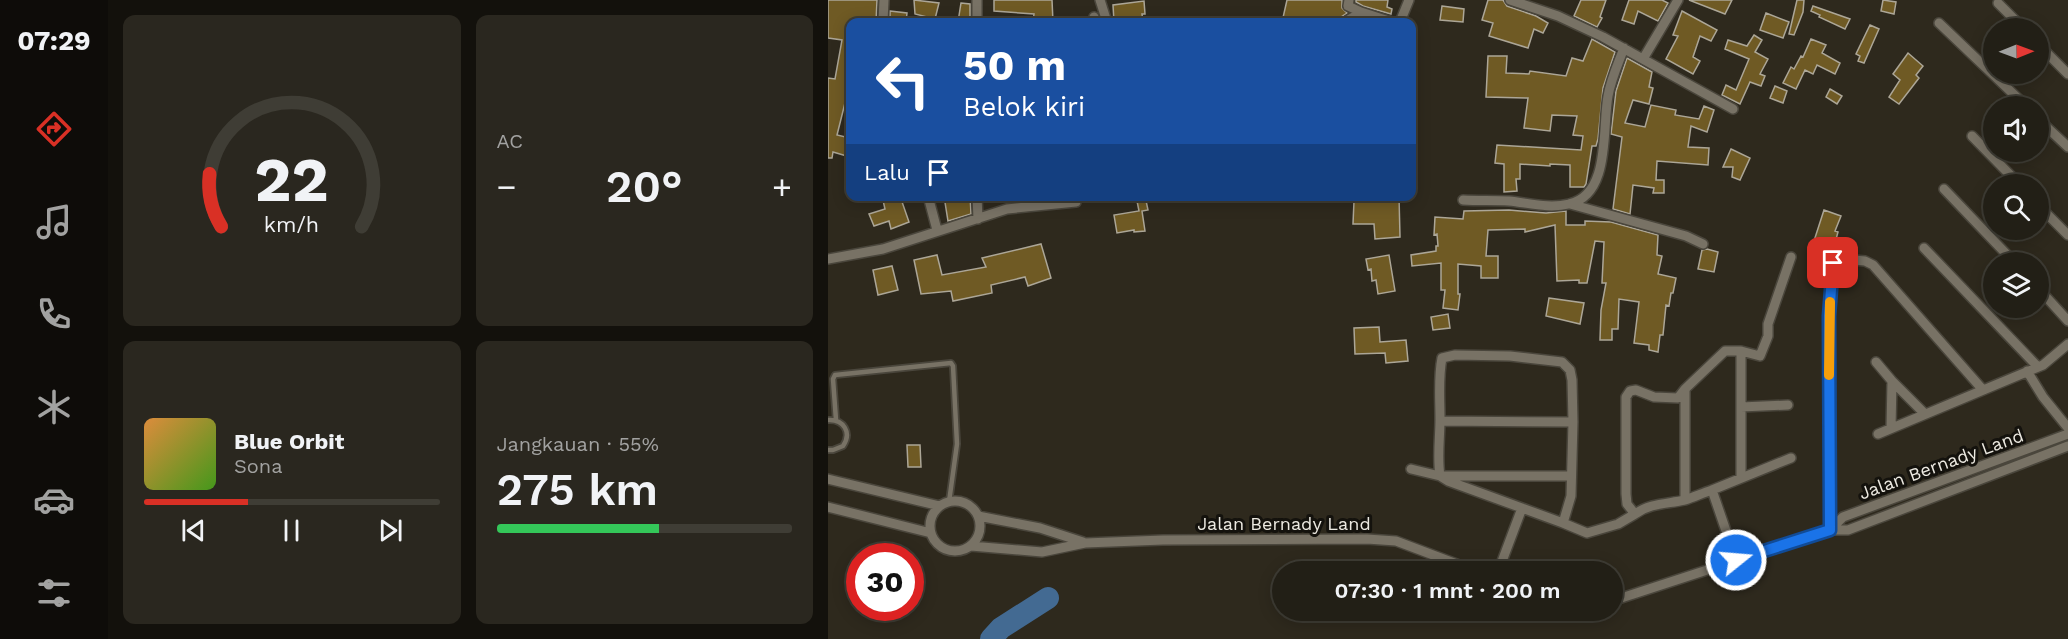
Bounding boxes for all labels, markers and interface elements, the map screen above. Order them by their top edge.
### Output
north arrow [1983,18,2049,84]
map controls [1983,18,2049,318]
text: 07:29 [17,25,91,57]
text: 50 m [963,41,1066,90]
icon: left [864,42,942,120]
text: Belok kiri [963,91,1085,123]
button: sound [1983,96,2049,162]
icon: directions [33,108,75,150]
text: AC [497,129,523,153]
text: 22 [255,143,329,216]
icon: arrive [922,156,955,189]
text: 20° [606,160,683,213]
text: Lalu [864,160,910,185]
text: − [497,167,516,206]
text: + [772,167,792,206]
button: search [1983,174,2049,240]
icon: music [33,201,75,243]
text: km/h [264,213,319,238]
pin [1807,237,1858,288]
icon: arrive [1816,246,1849,279]
button: layers [1983,252,2049,318]
icon: phone [33,293,75,335]
icon: climate [33,386,75,428]
street label: Jalan Bernady Land [1856,424,2026,504]
text: Blue Orbit [234,429,344,454]
text: Jangkauan · 55% [497,432,659,456]
text: Sona [234,454,283,478]
text: 275 km [497,463,658,516]
icon: car [33,479,75,521]
street label: Jalan Bernady Land [1197,513,1371,534]
icon: previous [177,514,210,547]
icon: pause [275,514,308,547]
icon: next [374,514,407,547]
position arrow [1704,528,1768,592]
speed limit sign: 30 [846,543,924,621]
icon: filters [33,572,75,614]
text: 07:30 · 1 mnt · 200 m [1335,578,1560,603]

